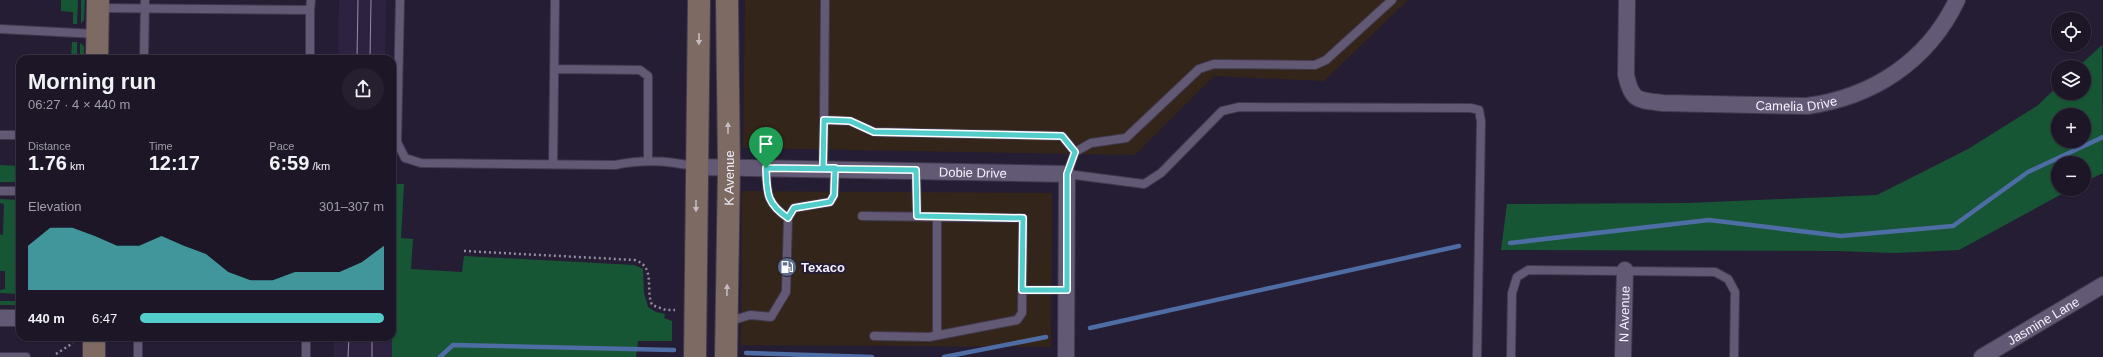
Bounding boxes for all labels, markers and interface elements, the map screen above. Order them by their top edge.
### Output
map controls [2051,12,2091,196]
button: locate [2051,12,2091,52]
one-way arrow [696,33,702,46]
button: layers [2051,60,2091,100]
button: share [342,68,384,110]
text: Morning run [28,69,156,94]
street label: Camelia Drive [1755,93,1839,113]
text: 06:27 · 4 × 440 m [28,97,130,112]
button: + [2051,108,2091,148]
one-way arrow [725,122,732,134]
pin [749,127,783,168]
icon: arrive [755,133,777,155]
text: Distance [28,140,71,152]
text: Time [149,140,173,152]
text: Pace [269,140,294,152]
street label: K Avenue [721,150,737,206]
text: 1.76 [28,152,67,174]
text: 12:17 [149,152,200,174]
text: 6:59 [269,152,309,174]
button: − [2051,156,2091,196]
text: km [67,160,85,172]
text: /km [309,160,330,172]
street label: Dobie Drive [939,164,1007,180]
text: Elevation [28,199,81,214]
text: 301–307 m [319,199,384,214]
one-way arrow [693,200,699,213]
fuel station icon: Texaco [776,256,798,278]
place label: Texaco [801,260,845,275]
one-way arrow [724,283,730,296]
street label: N Avenue [1616,286,1632,342]
street label: Jasmine Lane [2004,294,2082,348]
text: 440 m [28,311,65,326]
text: 6:47 [92,311,117,326]

